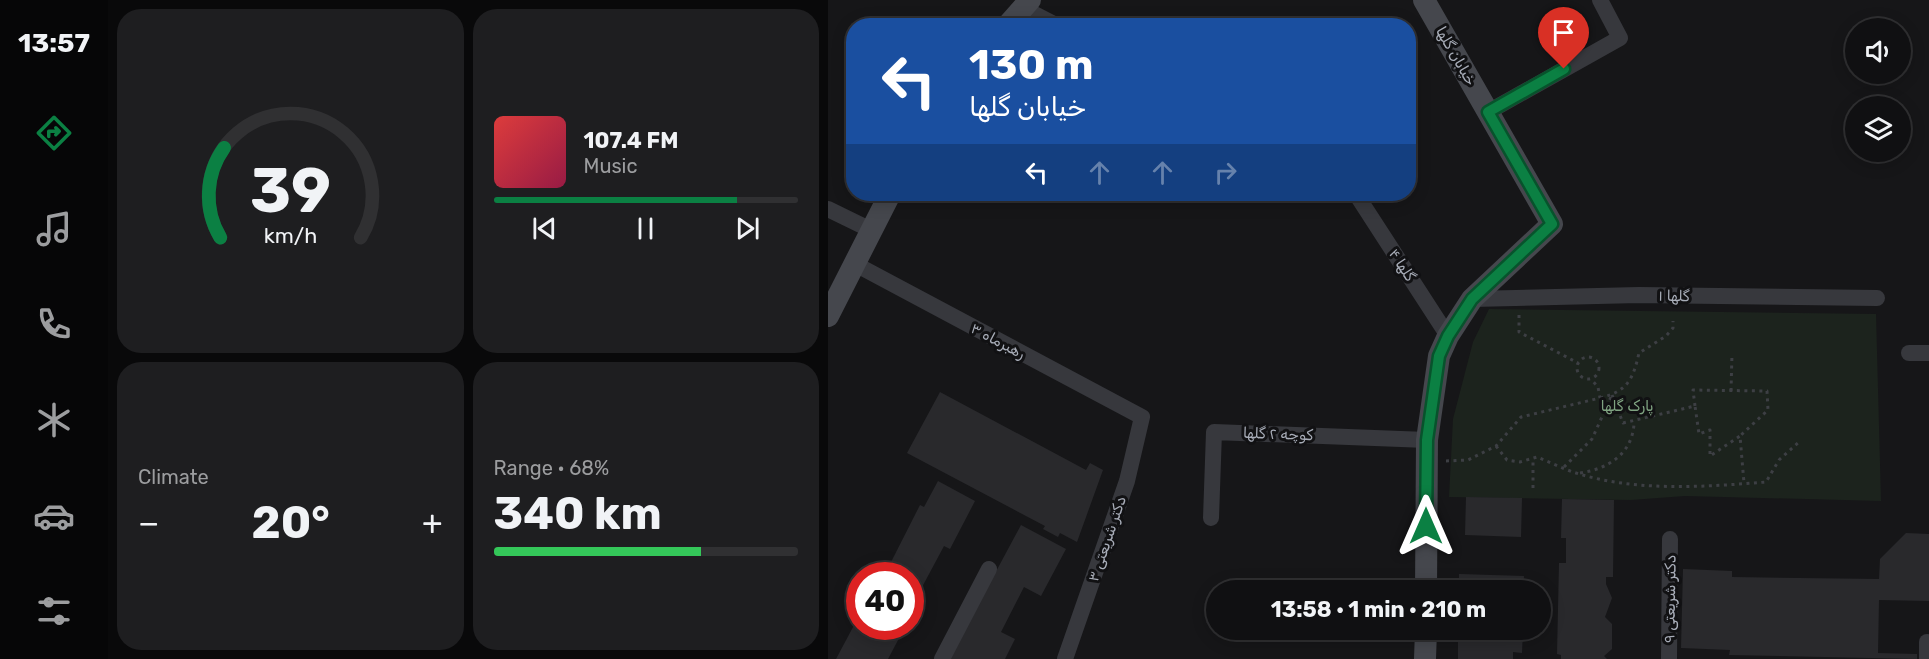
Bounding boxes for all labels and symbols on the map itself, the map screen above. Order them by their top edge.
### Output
pin [1538,7,1589,69]
street label: خیابان گلها [1432,23,1480,89]
street label: ۴ گلها [1385,245,1419,285]
street label: ۱ گلها [1658,287,1690,305]
street label: ۳ رهبرماه [968,319,1029,363]
park label: پارک گلها [1601,397,1653,416]
street label: کوچه ۲ گلها [1242,424,1314,444]
street label: ۳ دکتر شریعتی [1084,494,1130,584]
position arrow [1394,494,1458,558]
street label: دکتر شریعتی ۹ [1660,555,1680,643]
speed limit sign: 40 [846,562,924,640]

